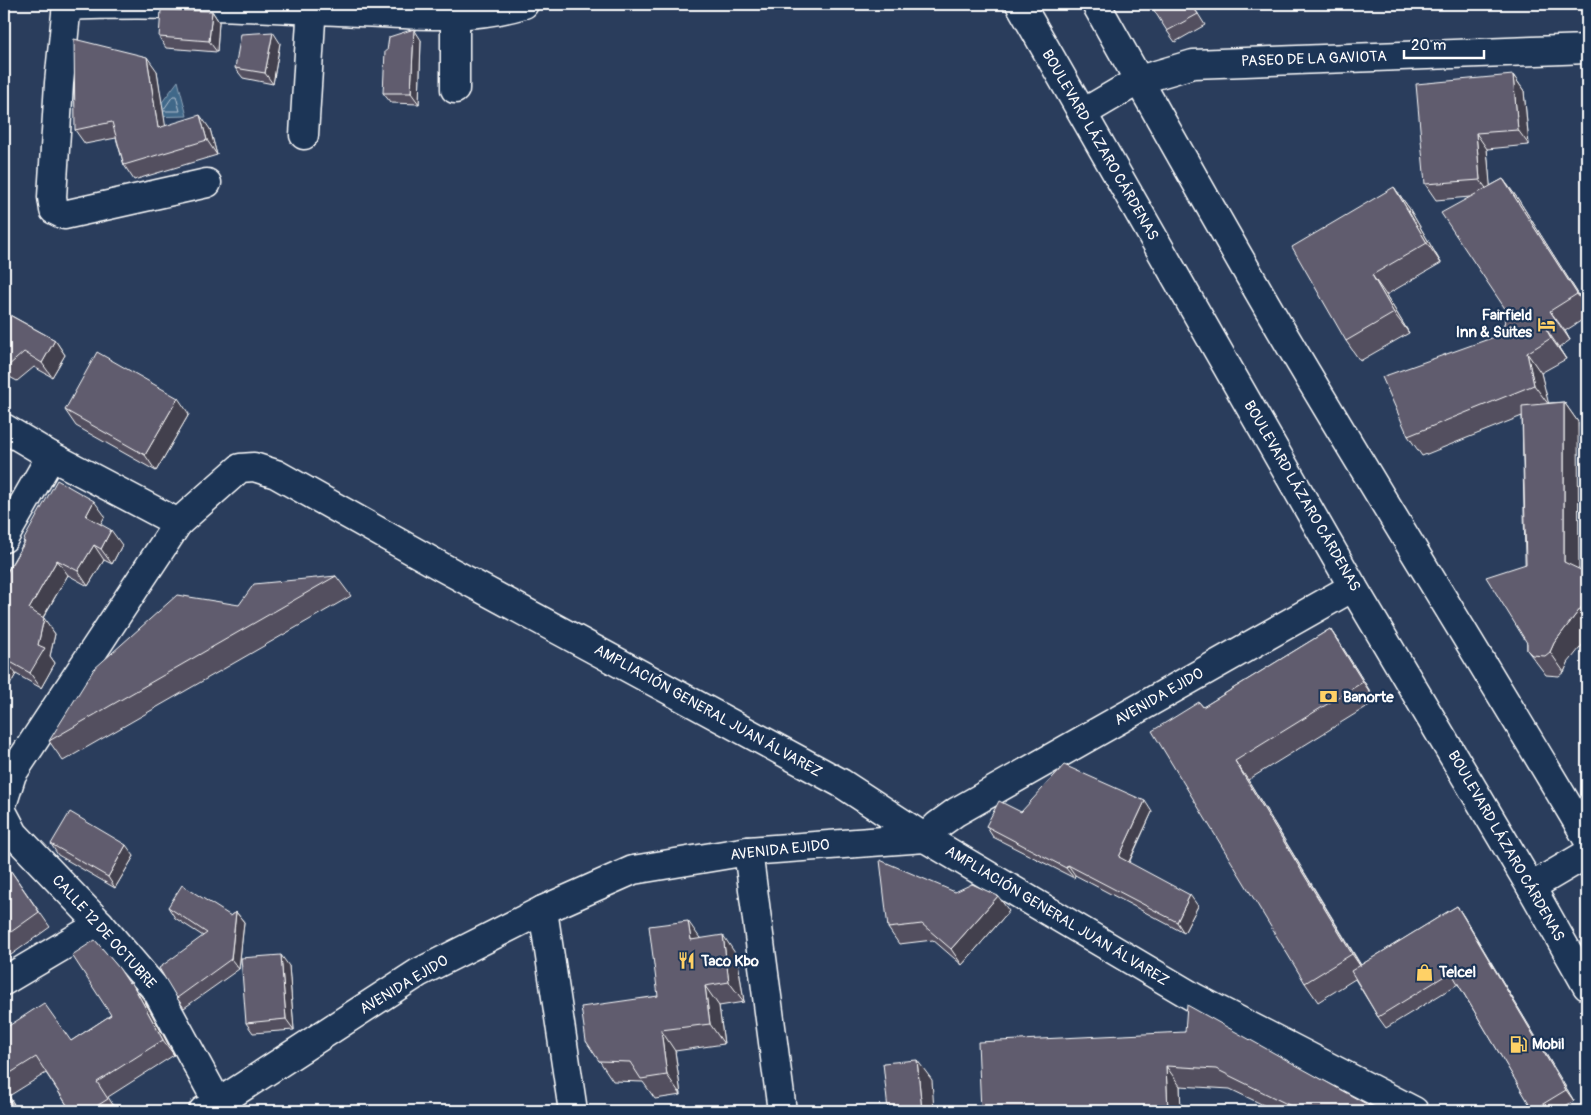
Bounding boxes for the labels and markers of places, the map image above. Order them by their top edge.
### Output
place label: Fairfield Inn & Suites [1456,306,1532,342]
hotel icon: Fairfield Inn & Suites [1536,314,1556,334]
bank icon: Banorte [1319,687,1339,707]
place label: Banorte [1343,688,1394,707]
restaurant icon: Taco Kbo [677,951,697,971]
place label: Taco Kbo [700,952,759,971]
shop icon: Telcel [1415,962,1435,982]
place label: Telcel [1438,963,1476,982]
fuel station icon: Mobil [1508,1034,1528,1054]
place label: Mobil [1532,1035,1564,1054]

